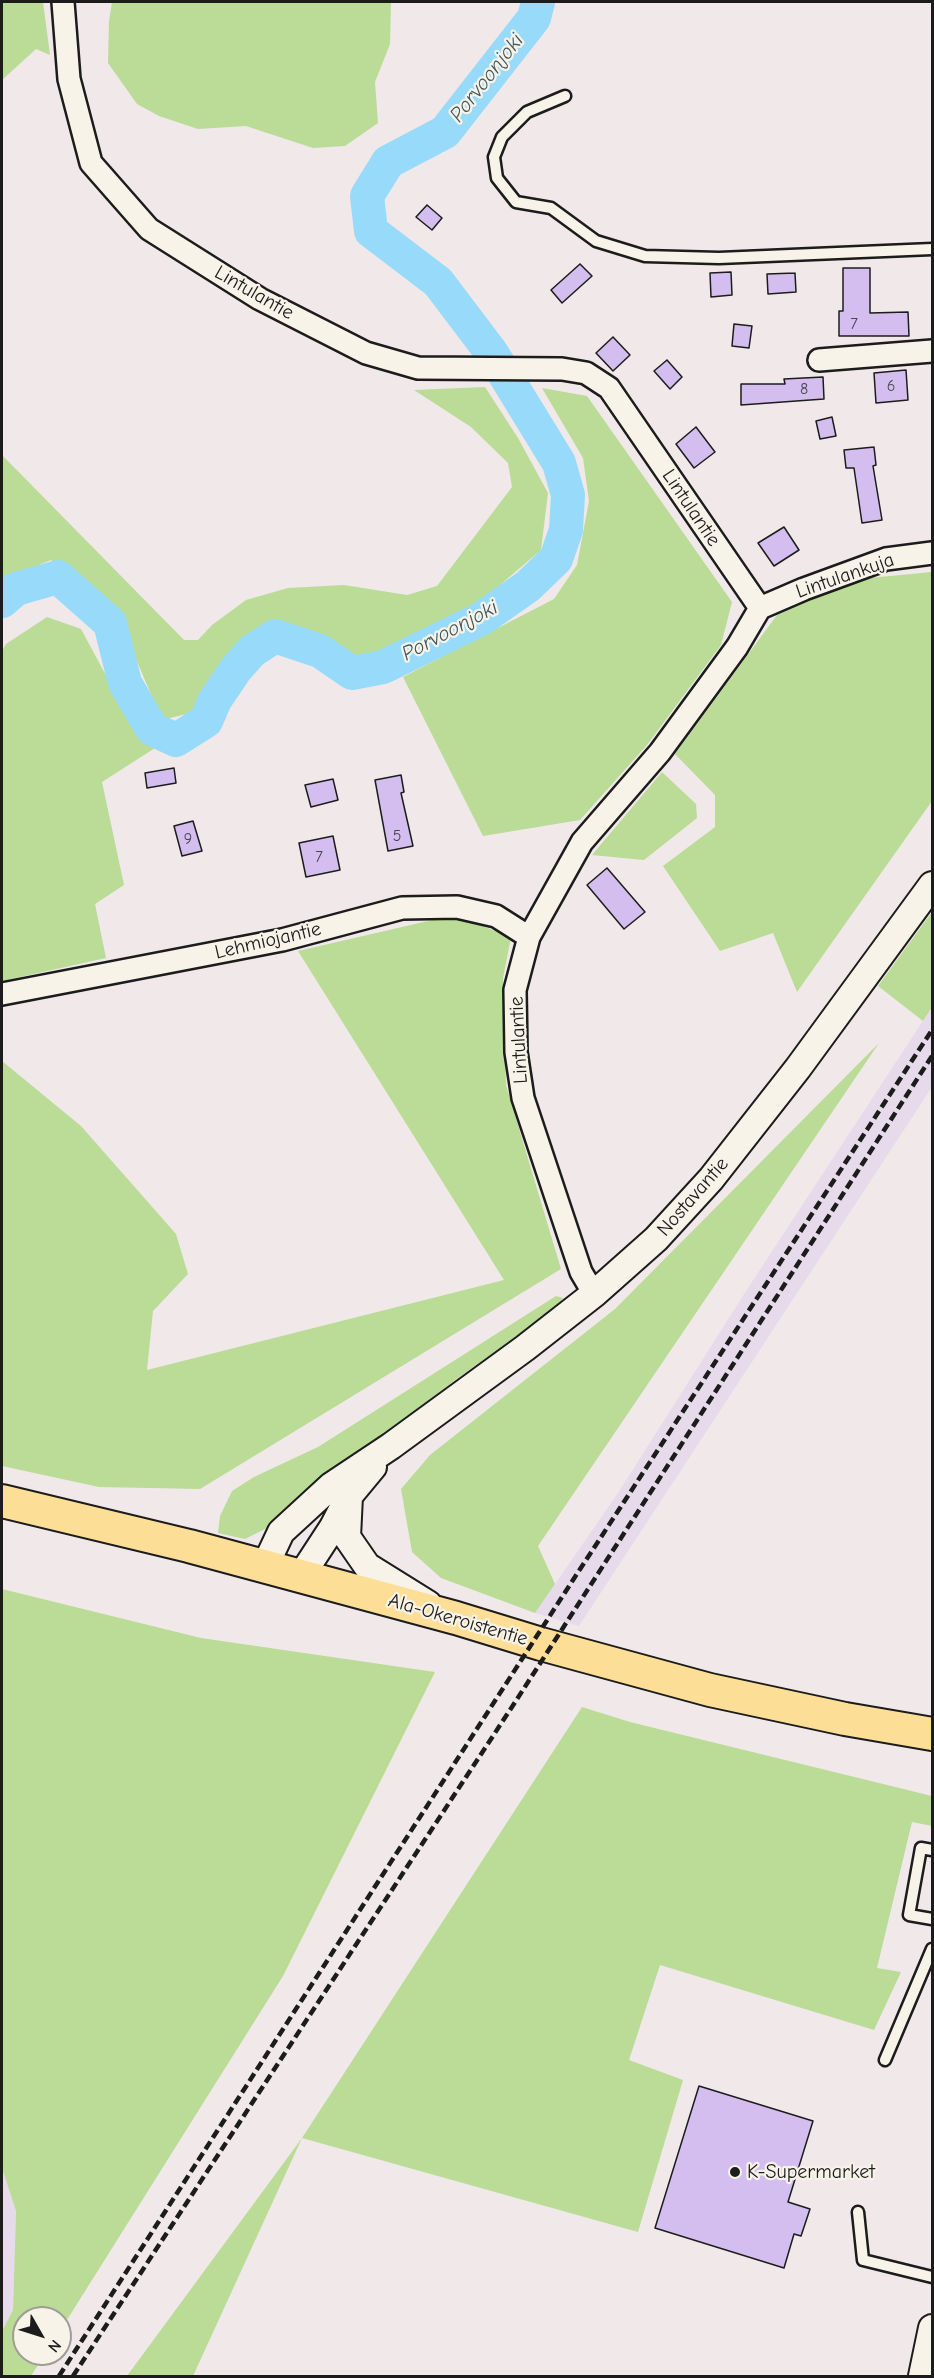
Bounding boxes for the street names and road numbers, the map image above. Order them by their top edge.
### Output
street label: Lintulantie [210,261,298,325]
street label: Lintulantie [657,465,725,551]
street label: Lintulankuja [793,548,897,604]
street label: Lehmiojantie [213,917,323,965]
street label: Lintulantie [505,996,533,1084]
street label: Nostavantie [652,1153,734,1241]
street label: Ala-Okeroistentie [385,1589,531,1651]

